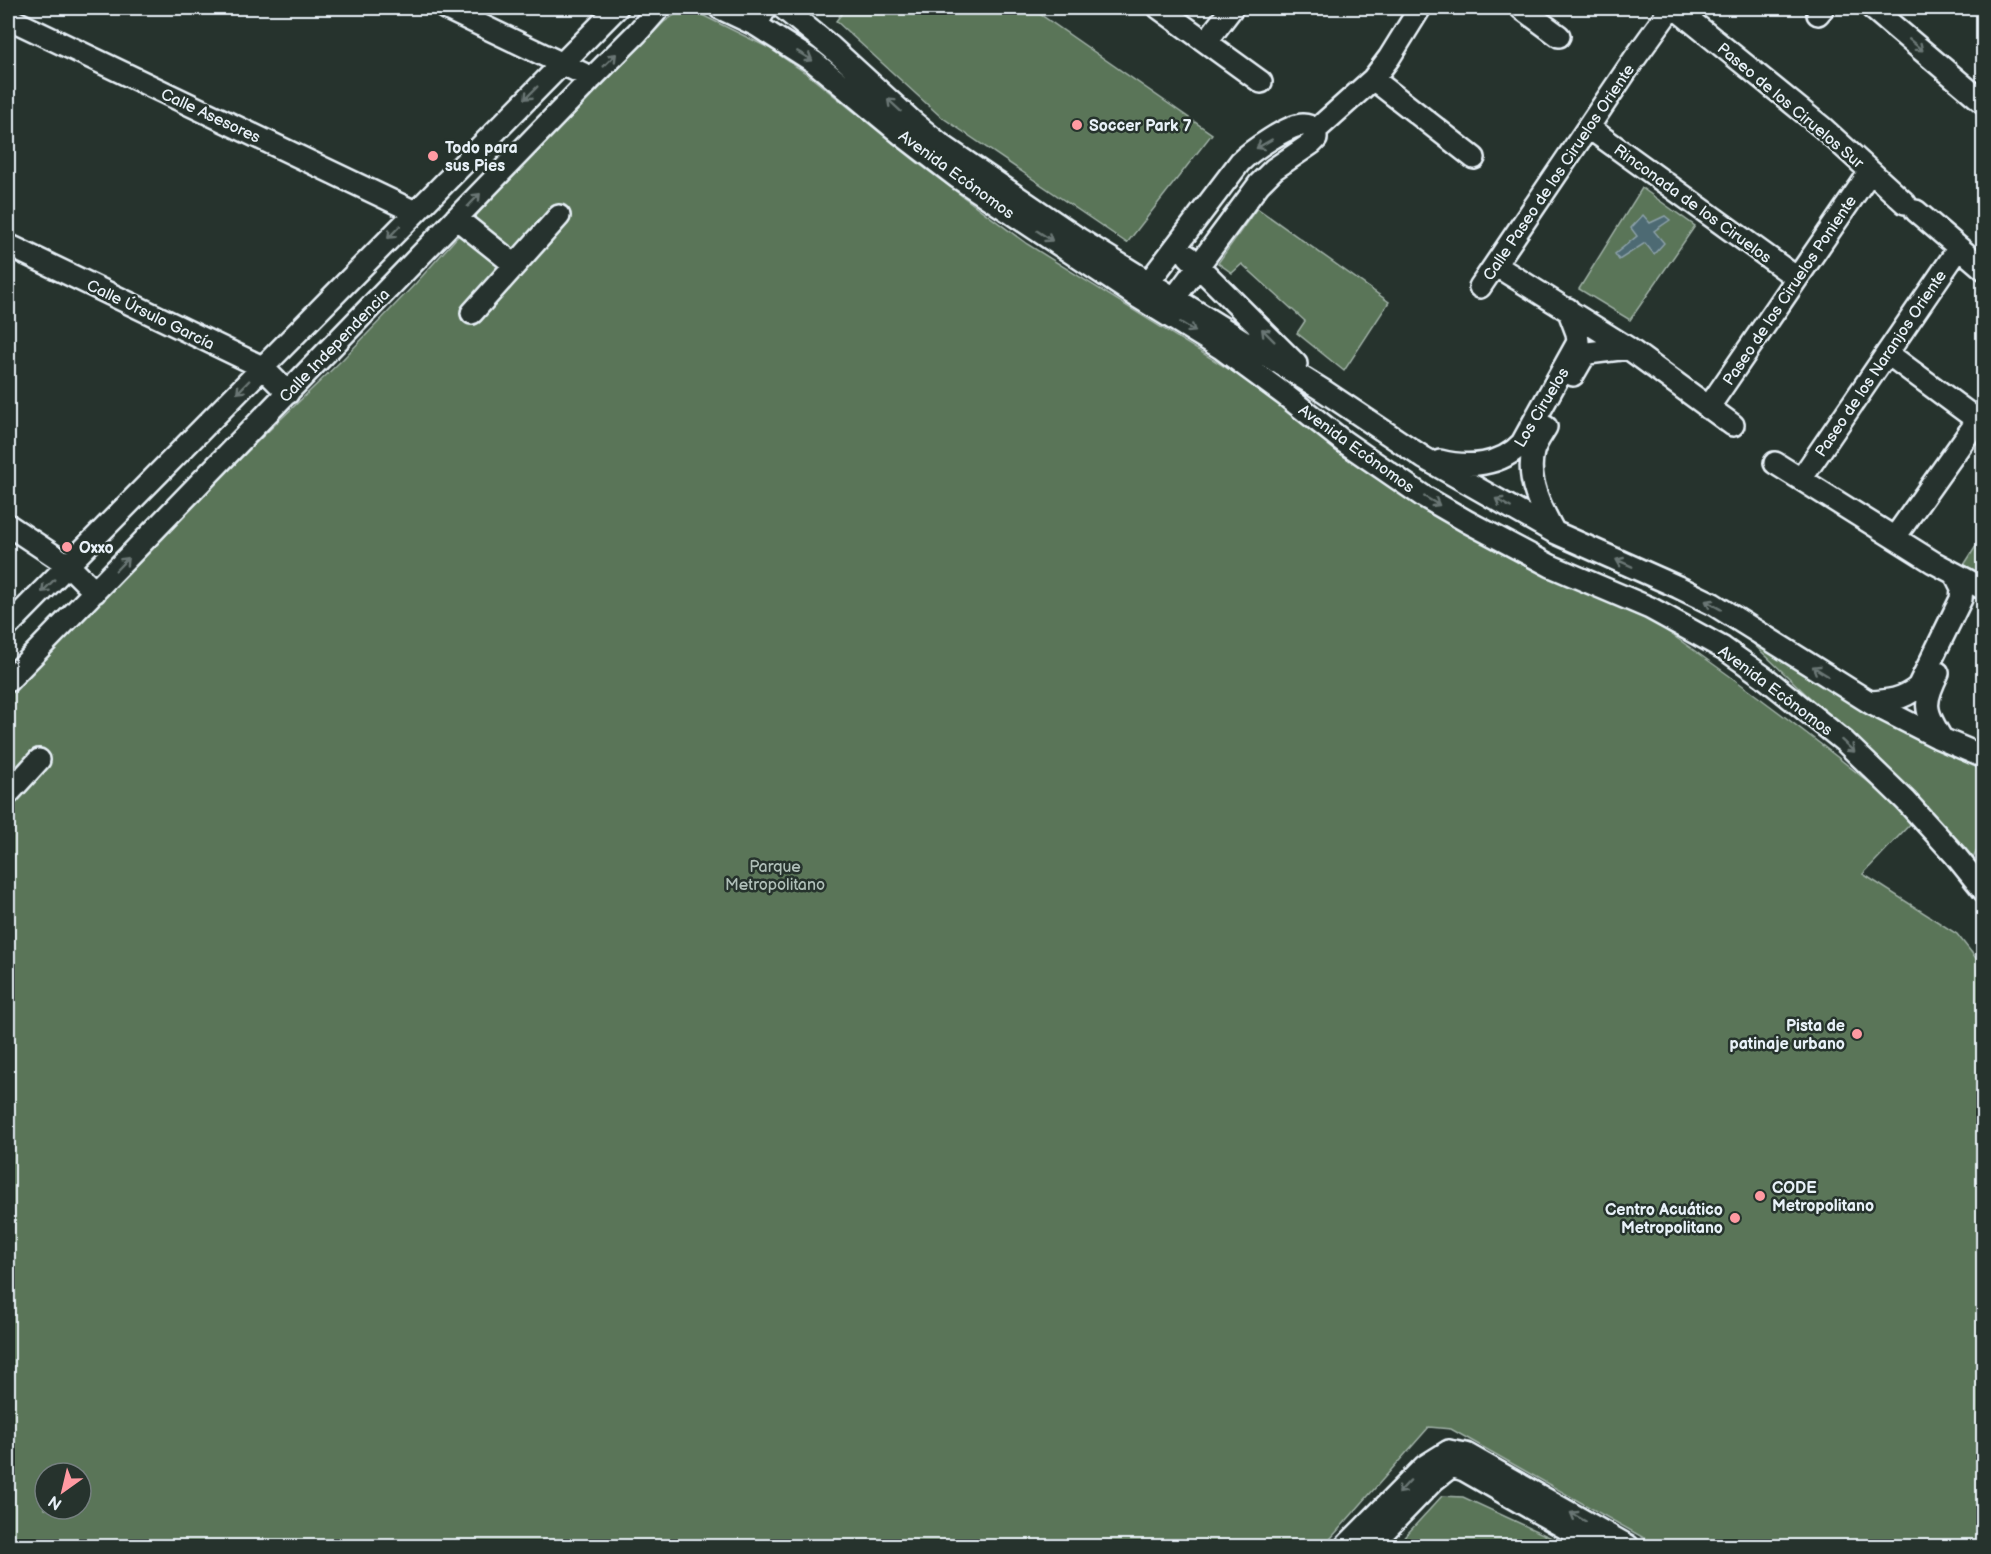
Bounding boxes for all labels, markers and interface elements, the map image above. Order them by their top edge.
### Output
street label: Paseo de los Ciruelos Sur [1713,39,1867,173]
one-way arrow [1908,39,1924,52]
one-way arrow [796,51,813,63]
one-way arrow [603,52,618,67]
street label: Calle Paseo de los Ciruelos Oriente [1480,61,1639,284]
street label: Calle Asesores [158,85,263,148]
one-way arrow [524,86,539,101]
one-way arrow [887,98,902,112]
place label: Soccer Park 7 [1089,117,1192,136]
marker: Soccer Park 7 [1070,118,1084,132]
street label: Avenida Ecónomos [895,127,1018,224]
one-way arrow [1256,138,1273,150]
place label: Todo para sus Pies [445,139,518,176]
street label: Rinconada de los Ciruelos [1610,141,1775,268]
marker: Todo para sus Pies [426,149,440,163]
one-way arrow [467,192,482,207]
street label: Paseo de los Ciruelos Poniente [1719,192,1861,389]
one-way arrow [387,225,402,240]
one-way arrow [1036,230,1053,242]
street label: Paseo de los Naranjos Oriente [1812,267,1951,461]
street label: Calle Úrsulo García [83,274,218,355]
street label: Calle Independencia [276,285,394,407]
one-way arrow [1179,322,1196,334]
one-way arrow [1260,328,1275,343]
street label: Los Ciruelos [1511,364,1574,451]
one-way arrow [236,379,251,394]
street label: Avenida Ecónomos [1295,401,1418,498]
one-way arrow [1423,495,1440,507]
one-way arrow [1495,497,1512,509]
place label: Oxxo [79,539,114,558]
marker: Oxxo [60,540,74,554]
one-way arrow [115,557,129,572]
one-way arrow [1616,557,1634,568]
one-way arrow [40,578,55,593]
one-way arrow [1705,598,1722,610]
street label: Avenida Ecónomos [1714,642,1836,740]
one-way arrow [1812,665,1829,678]
one-way arrow [1841,739,1856,753]
park label: Parque Metropolitano [725,858,825,895]
place label: Pista de patinaje urbano [1729,1017,1845,1054]
marker: Pista de patinaje urbano [1850,1027,1864,1041]
place label: CODE Metropolitano [1772,1179,1874,1216]
marker: CODE Metropolitano [1753,1189,1767,1203]
place label: Centro Acuático Metropolitano [1605,1201,1723,1238]
marker: Centro Acuático Metropolitano [1728,1211,1742,1225]
north arrow [33,1461,93,1521]
one-way arrow [1397,1480,1412,1495]
text: N [45,1491,66,1513]
one-way arrow [1570,1511,1587,1523]

